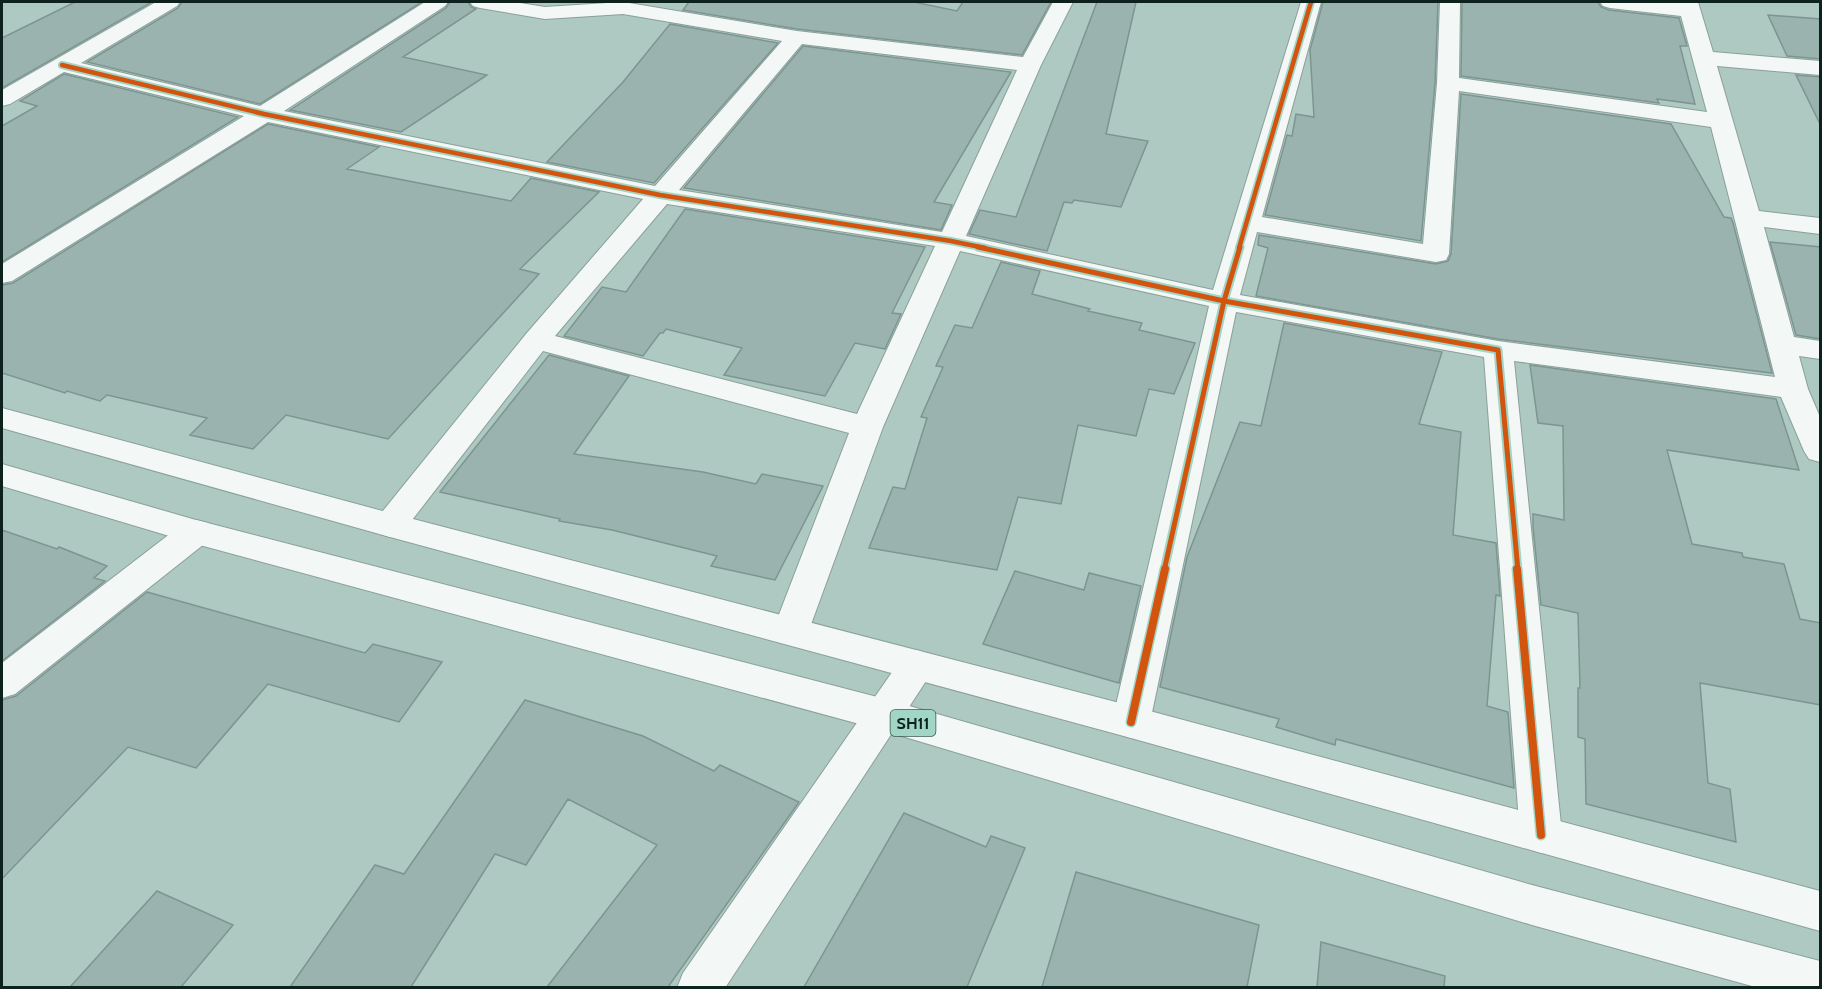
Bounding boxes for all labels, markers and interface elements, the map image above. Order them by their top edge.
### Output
road number: SH11 [890,710,936,736]

